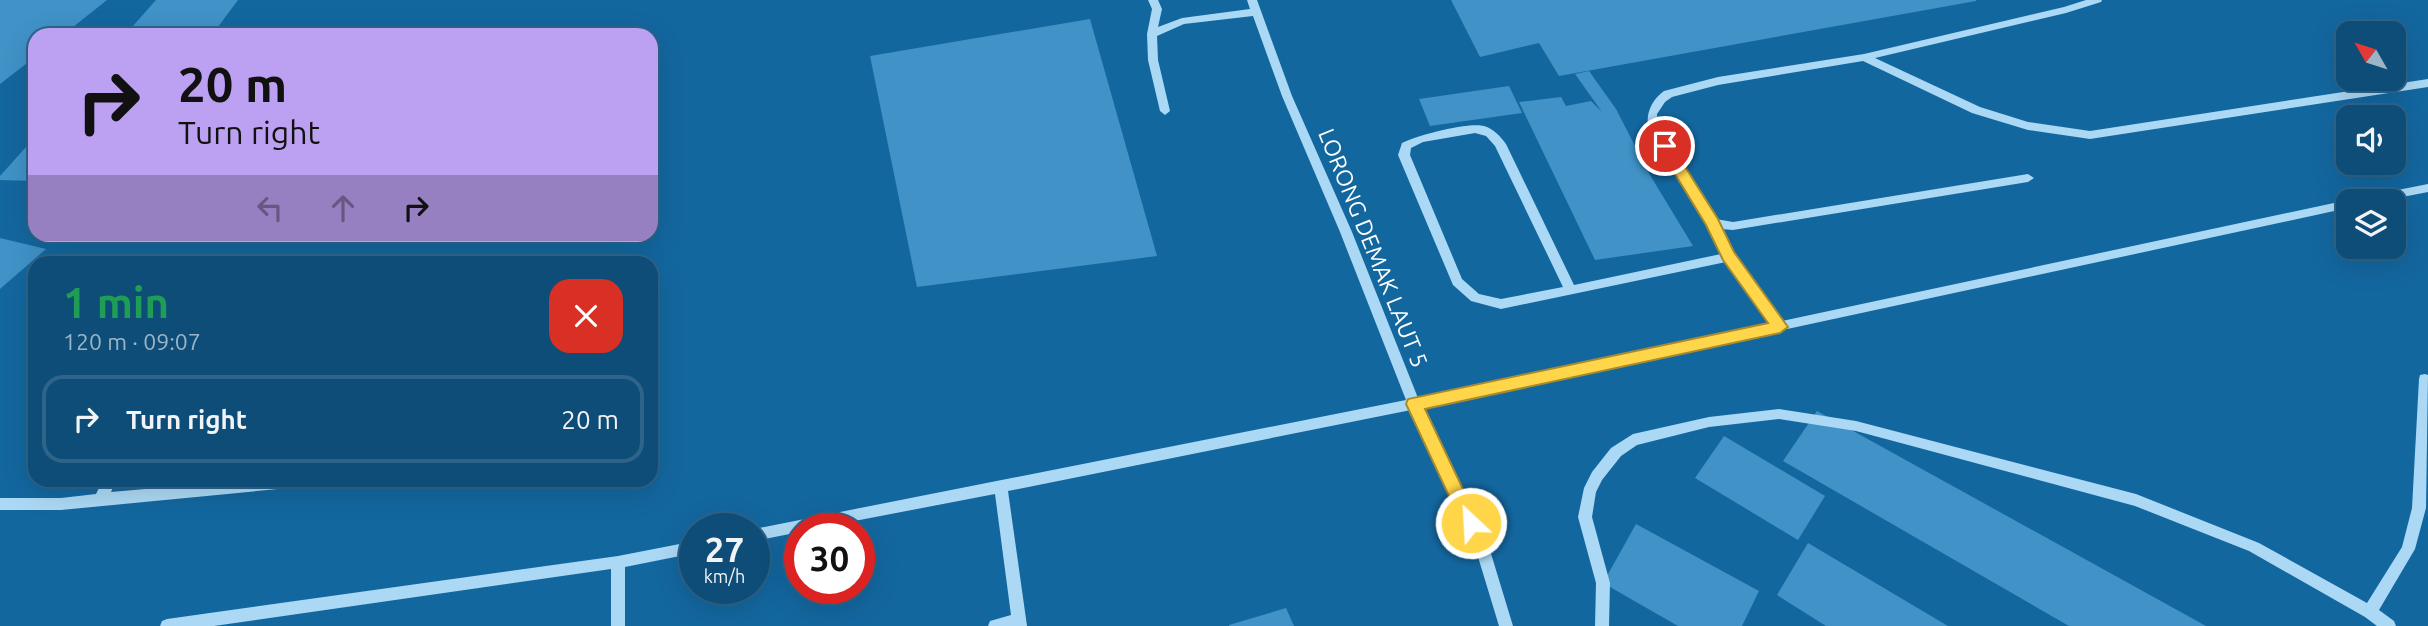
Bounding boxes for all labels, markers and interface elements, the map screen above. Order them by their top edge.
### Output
north arrow [2336,21,2406,91]
map controls [2336,21,2406,259]
icon: right [63,56,154,147]
text: 20 m [178,56,287,111]
button: sound [2336,105,2406,175]
text: Turn right [178,114,320,150]
pin [1635,116,1695,176]
street label: LORONG DEMAK LAUT 5 [1314,125,1433,371]
icon: arrive [1646,127,1684,165]
icon: left [251,189,289,227]
icon: ahead [324,189,362,227]
icon: right [397,189,435,227]
button: layers [2336,189,2406,259]
text: 1 min [63,279,169,326]
button: close [549,279,623,353]
text: 120 m · 09:07 [63,329,201,354]
icon: right [67,400,105,438]
text: Turn right [126,405,247,434]
text: 20 m [561,405,619,434]
position arrow [1434,486,1508,560]
speed limit sign: 30 [784,513,875,604]
text: 27 [705,529,744,569]
text: km/h [704,566,745,586]

